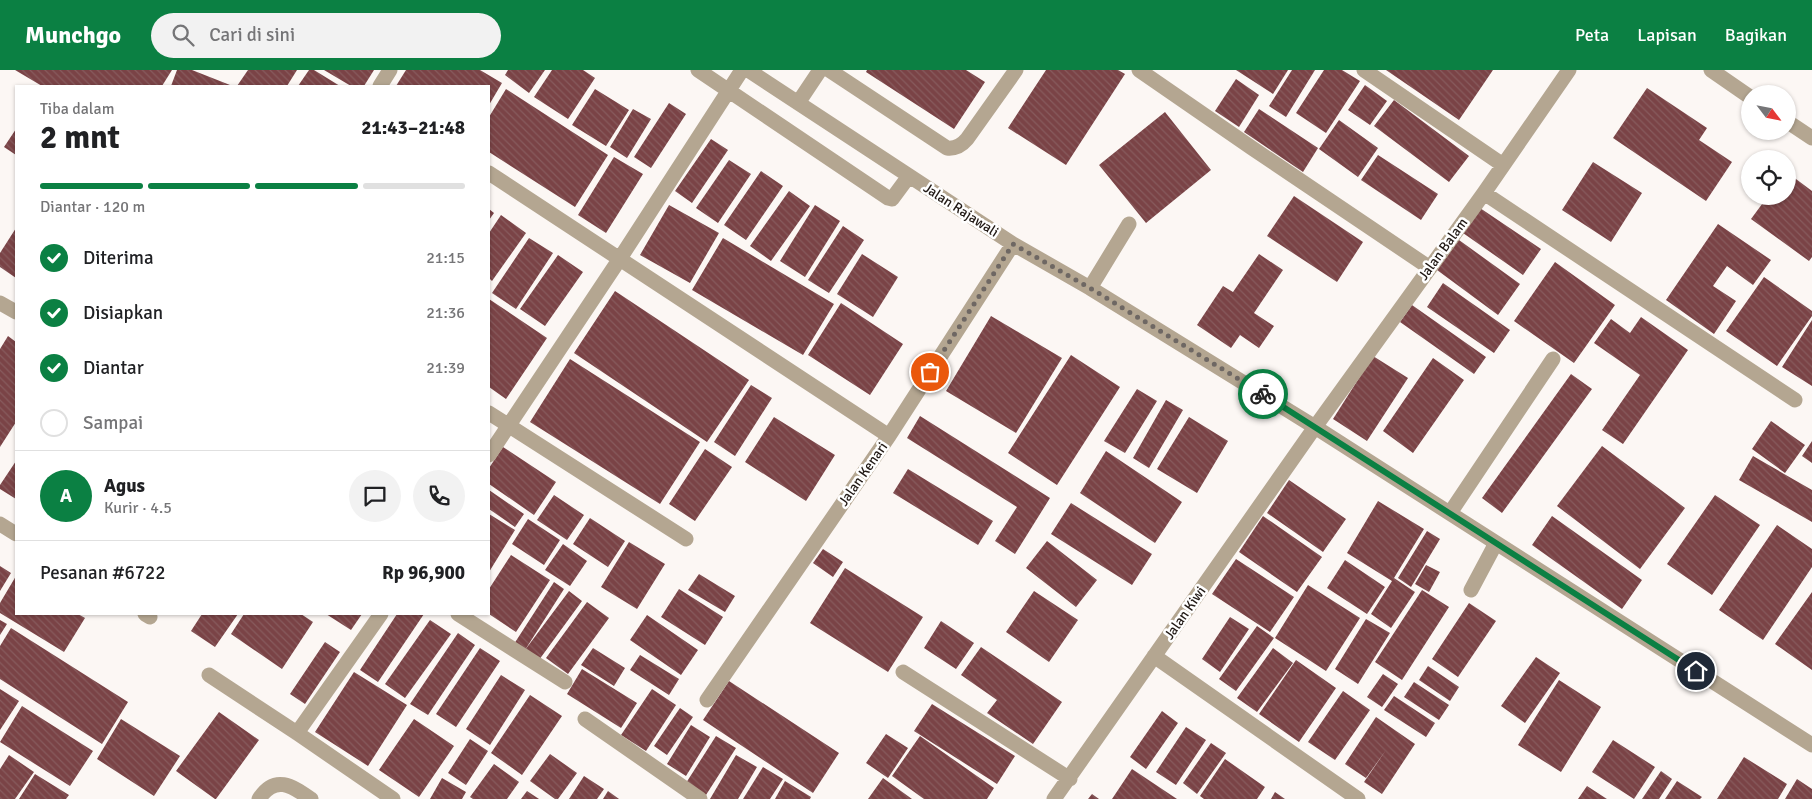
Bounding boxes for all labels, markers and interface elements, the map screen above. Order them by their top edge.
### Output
search box [151,13,501,58]
text: Munchgo [25,20,121,50]
icon: search [169,21,197,49]
text: Cari di sini [209,23,295,47]
text: Peta [1575,24,1609,46]
text: Lapisan [1637,24,1697,46]
text: Bagikan [1725,24,1787,46]
north arrow [1741,85,1796,140]
map controls [1741,85,1796,205]
text: Tiba dalam [40,99,114,119]
text: 21:43–21:48 [361,116,465,140]
text: 2 mnt [40,118,120,157]
button: locate [1741,150,1796,205]
street label: Jalan Rajawali [920,179,1002,241]
text: Diantar · 120 m [40,197,145,217]
street label: Jalan Balam [1415,215,1471,283]
icon: check [40,244,68,272]
text: Diterima [83,246,154,270]
text: 21:15 [426,248,465,268]
icon: check [40,299,68,327]
text: Disiapkan [83,301,163,325]
text: 21:36 [426,303,465,323]
pin [909,351,951,393]
icon: check [40,354,68,382]
text: Diantar [83,356,144,380]
text: 21:39 [426,358,465,378]
icon: bag [916,358,944,386]
courier [1238,369,1288,419]
icon: bike [1249,380,1277,408]
text: Sampai [83,411,143,435]
street label: Jalan Kenari [835,439,891,509]
button: chat [349,470,401,522]
button: phone [413,470,465,522]
text: Agus [104,474,145,498]
text: A [60,484,72,508]
text: Kurir · 4.5 [104,498,172,518]
text: Pesanan #6722 [40,561,166,585]
text: Rp 96,900 [382,561,465,585]
street label: Jalan Kiwi [1161,583,1209,643]
pin [1675,650,1717,692]
icon: home [1682,657,1710,685]

